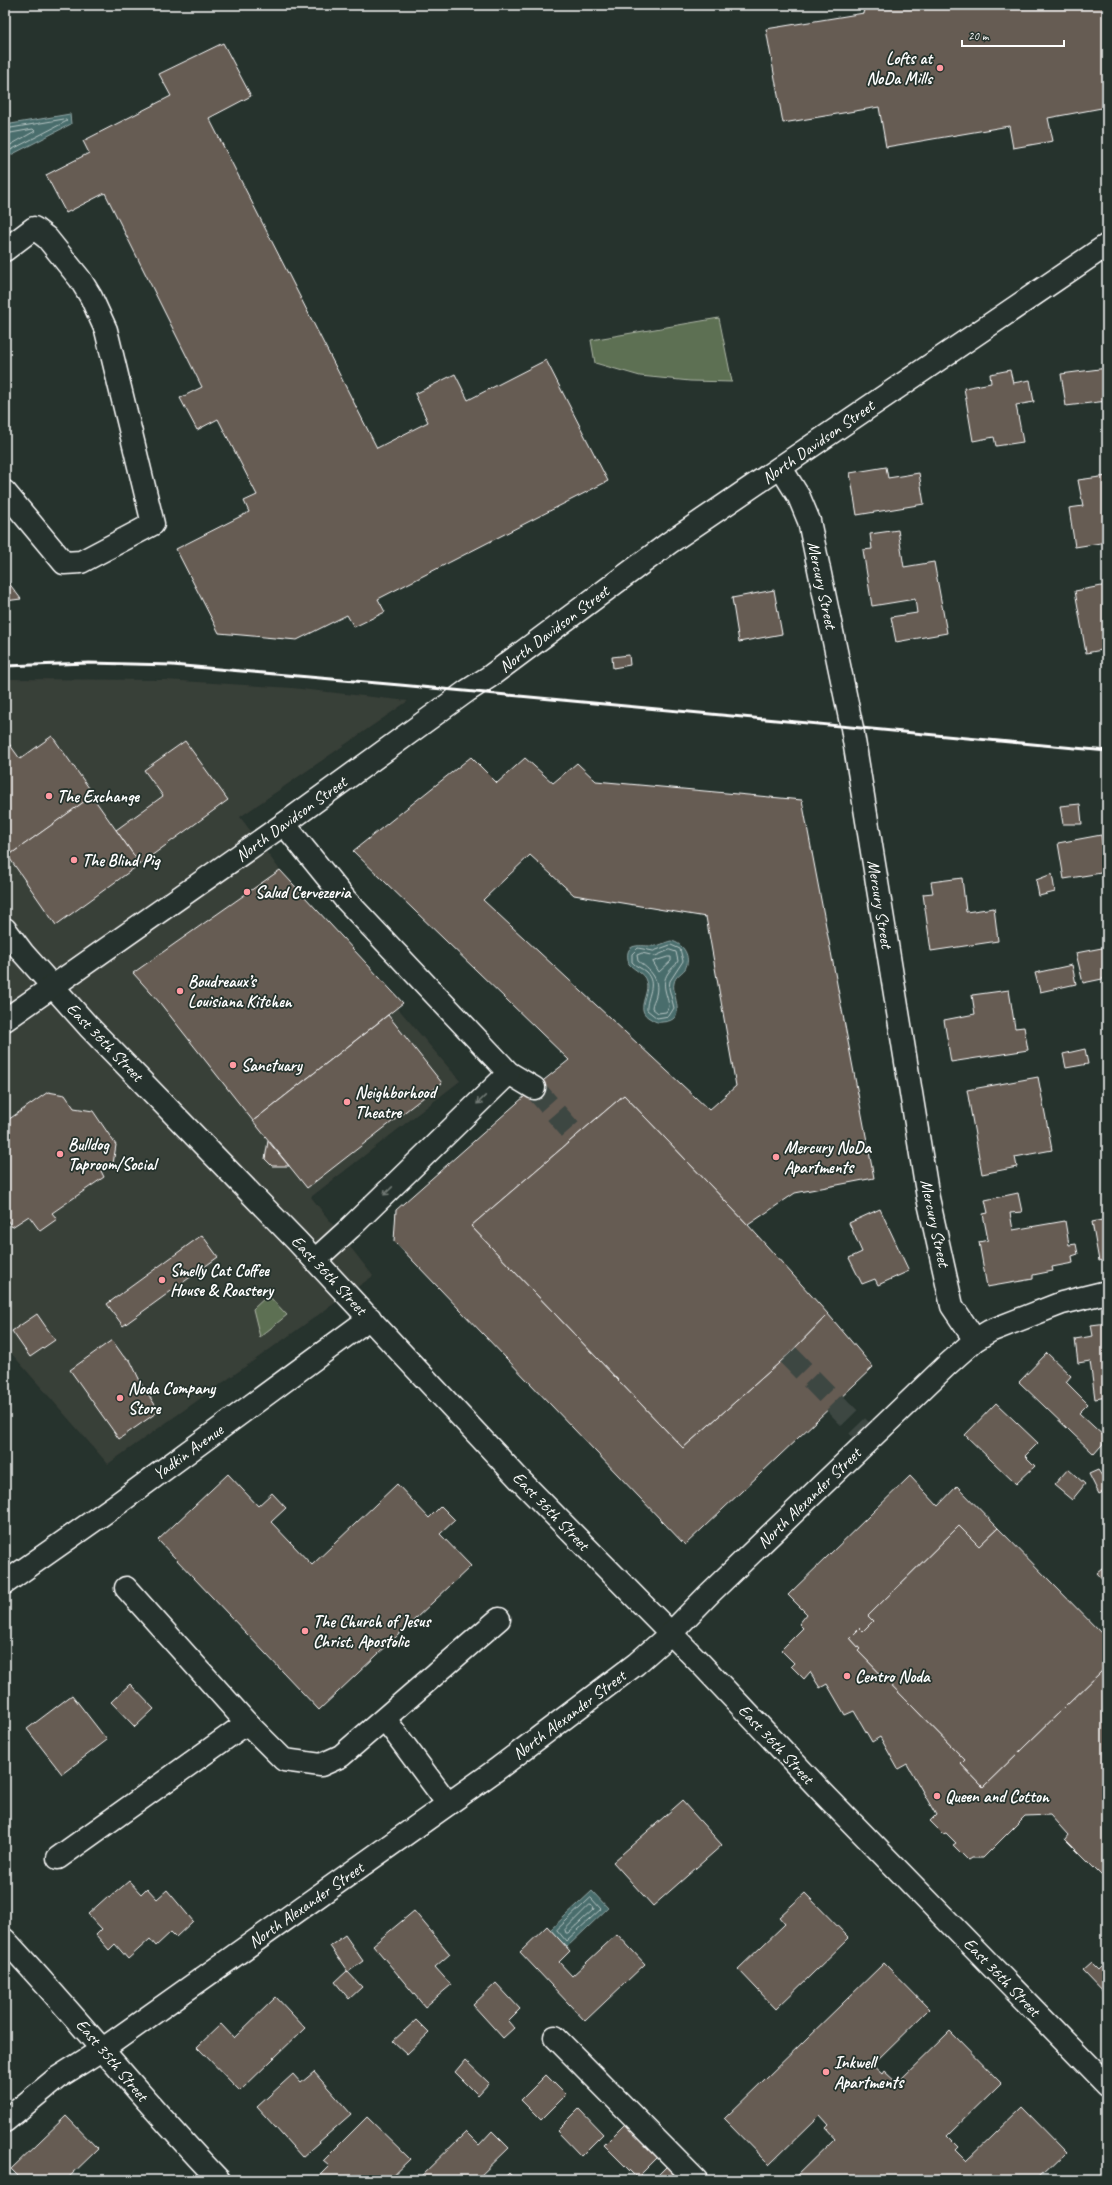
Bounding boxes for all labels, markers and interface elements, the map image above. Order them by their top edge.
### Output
scale bar [962,22,1064,48]
text: 20 m [968,28,990,44]
place label: Lofts at NoDa Mills [867,48,934,89]
marker: Lofts at NoDa Mills [935,63,945,73]
street label: North Davidson Street [758,394,880,489]
street label: Mercury Street [802,539,842,633]
street label: North Davidson Street [495,579,615,677]
street label: North Davidson Street [231,770,353,866]
place label: The Exchange [57,786,140,807]
marker: The Exchange [44,791,54,801]
place label: The Blind Pig [82,850,161,871]
marker: The Blind Pig [69,855,79,865]
street label: Mercury Street [863,858,898,952]
place label: Salud Cervezeria [255,882,352,903]
marker: Salud Cervezeria [242,887,252,897]
place label: Boudreaux’s Louisiana Kitchen [188,971,293,1012]
marker: Boudreaux’s Louisiana Kitchen [175,986,185,996]
street label: East 36th Street [62,998,149,1087]
place label: Sanctuary [241,1055,303,1076]
marker: Sanctuary [228,1060,238,1070]
place label: Neighborhood Theatre [355,1082,439,1123]
one-way arrow [476,1096,486,1105]
marker: Neighborhood Theatre [342,1097,352,1107]
place label: Bulldog Taproom/Social [68,1134,159,1175]
place label: Mercury NoDa Apartments [784,1137,872,1178]
marker: Bulldog Taproom/Social [55,1149,65,1159]
marker: Mercury NoDa Apartments [771,1152,781,1162]
street label: Mercury Street [915,1177,955,1271]
one-way arrow [383,1186,393,1196]
street label: East 36th Street [287,1231,373,1321]
place label: Smelly Cat Coffee House & Roastery [170,1260,275,1301]
marker: Smelly Cat Coffee House & Roastery [157,1275,167,1285]
place label: Noda Company Store [128,1378,216,1419]
marker: Noda Company Store [115,1393,125,1403]
street label: Yadkin Avenue [149,1419,228,1485]
street label: North Alexander Street [753,1442,867,1553]
street label: East 36th Street [508,1467,595,1556]
place label: The Church of Jesus Christ, Apostolic [313,1611,432,1652]
marker: The Church of Jesus Christ, Apostolic [300,1626,310,1636]
street label: North Alexander Street [508,1664,632,1764]
place label: Centro Noda [855,1666,931,1687]
marker: Centro Noda [842,1671,852,1681]
street label: East 36th Street [734,1700,820,1790]
place label: Queen and Cotton [945,1786,1050,1807]
marker: Queen and Cotton [932,1791,942,1801]
street label: North Alexander Street [244,1856,370,1953]
street label: East 36th Street [959,1933,1046,2022]
street label: East 35th Street [71,2014,154,2107]
place label: Inkwell Apartments [834,2052,905,2093]
marker: Inkwell Apartments [821,2067,831,2077]

